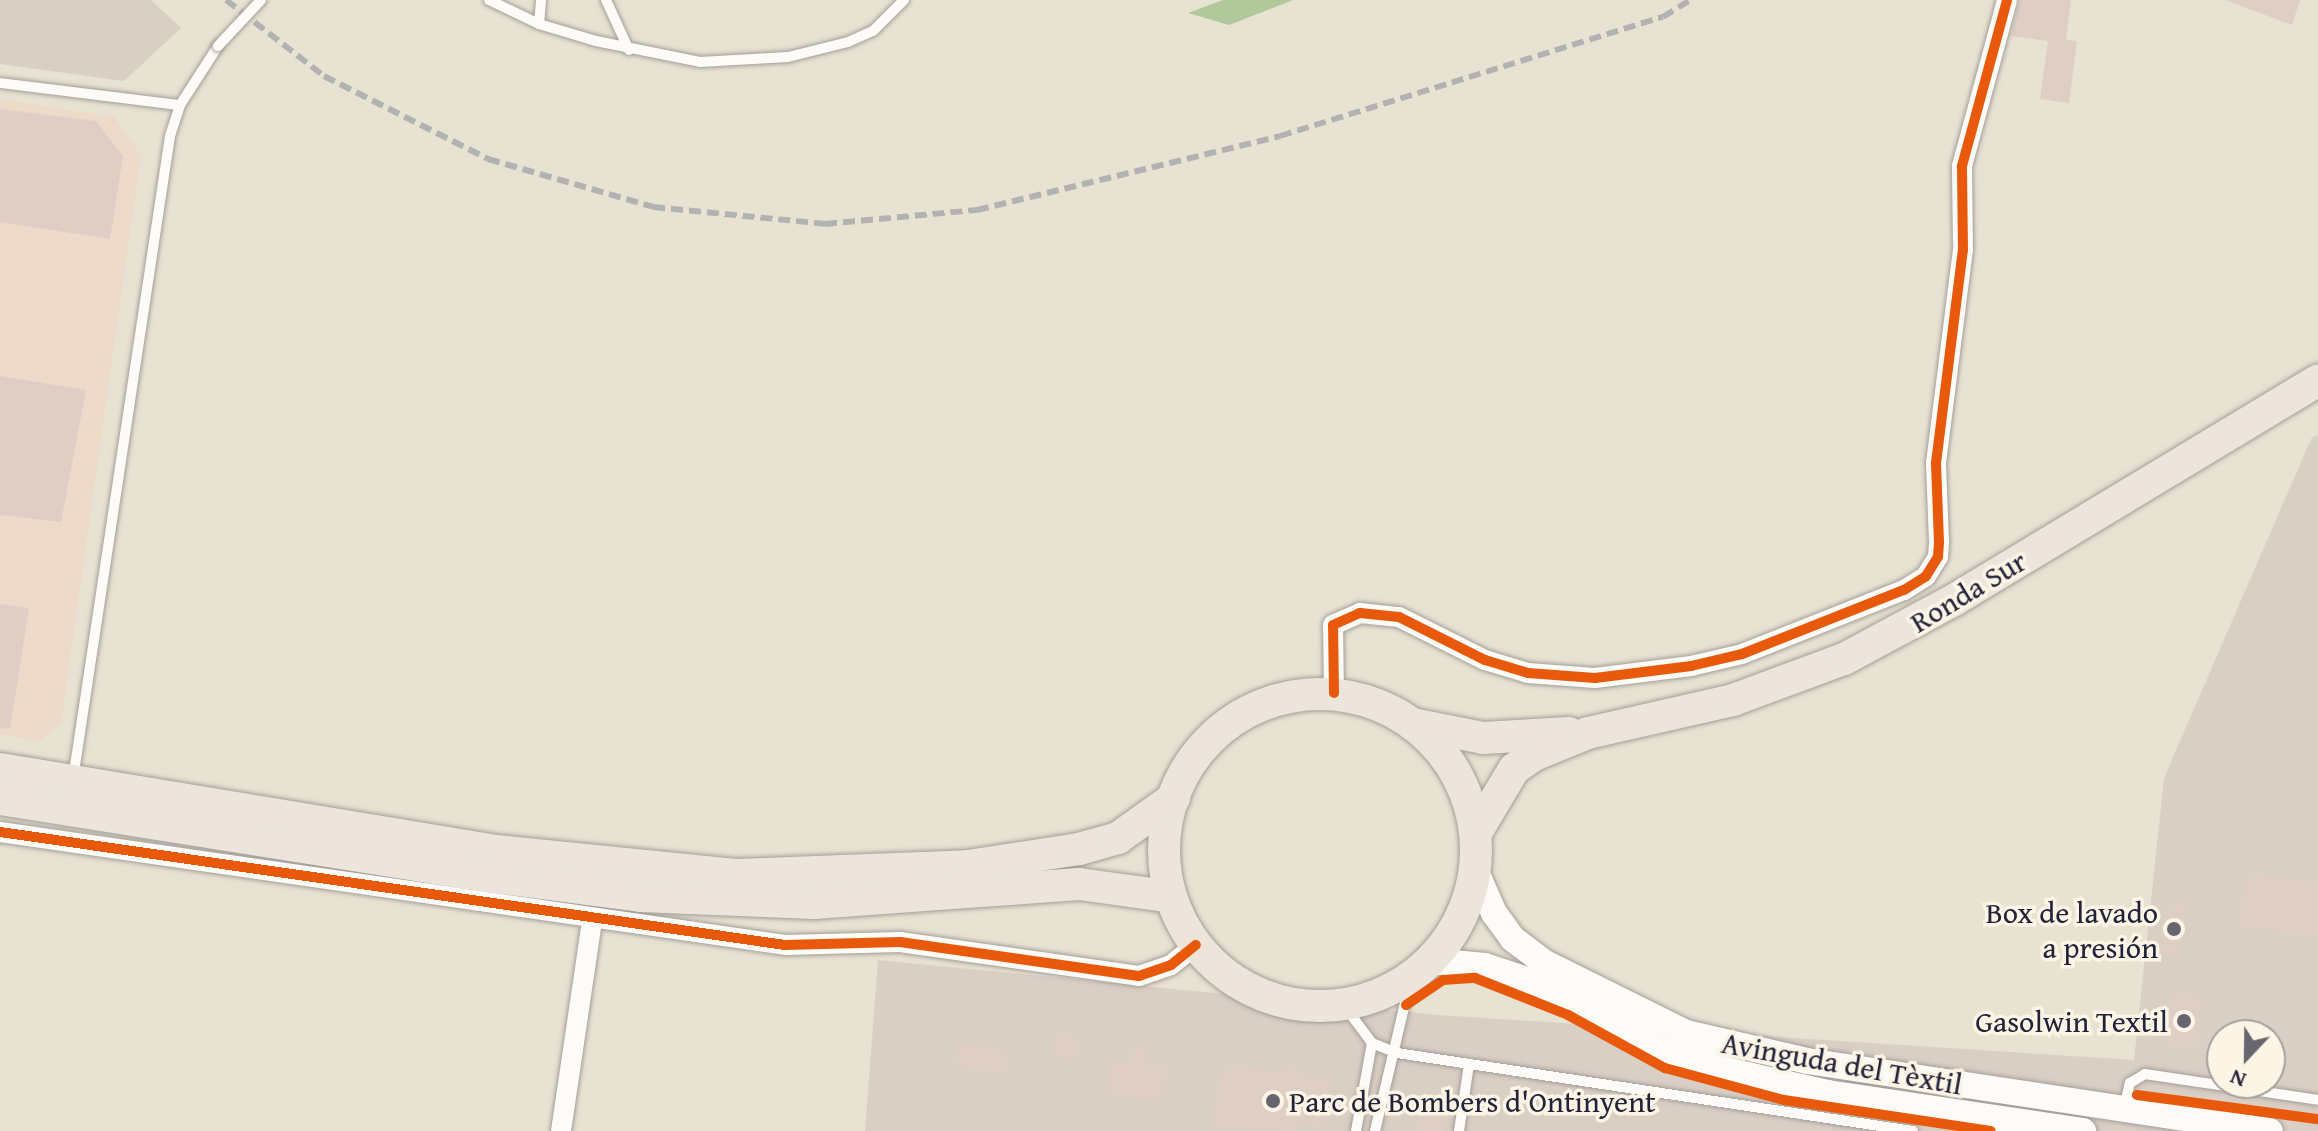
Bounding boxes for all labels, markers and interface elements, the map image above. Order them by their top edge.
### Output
street label: Ronda Sur [1903,542,2033,640]
place label: Box de lavado a presión [1986,894,2158,964]
marker: Box de lavado a presión [2165,920,2183,938]
place label: Gasolwin Textil [1975,1003,2168,1039]
marker: Gasolwin Textil [2175,1012,2193,1030]
north arrow [2206,1019,2286,1099]
street label: Avinguda del Tèxtil [1719,1024,1965,1102]
text: N [2225,1062,2251,1097]
place label: Parc de Bombers d'Ontinyent [1289,1083,1656,1119]
marker: Parc de Bombers d'Ontinyent [1264,1092,1282,1110]

